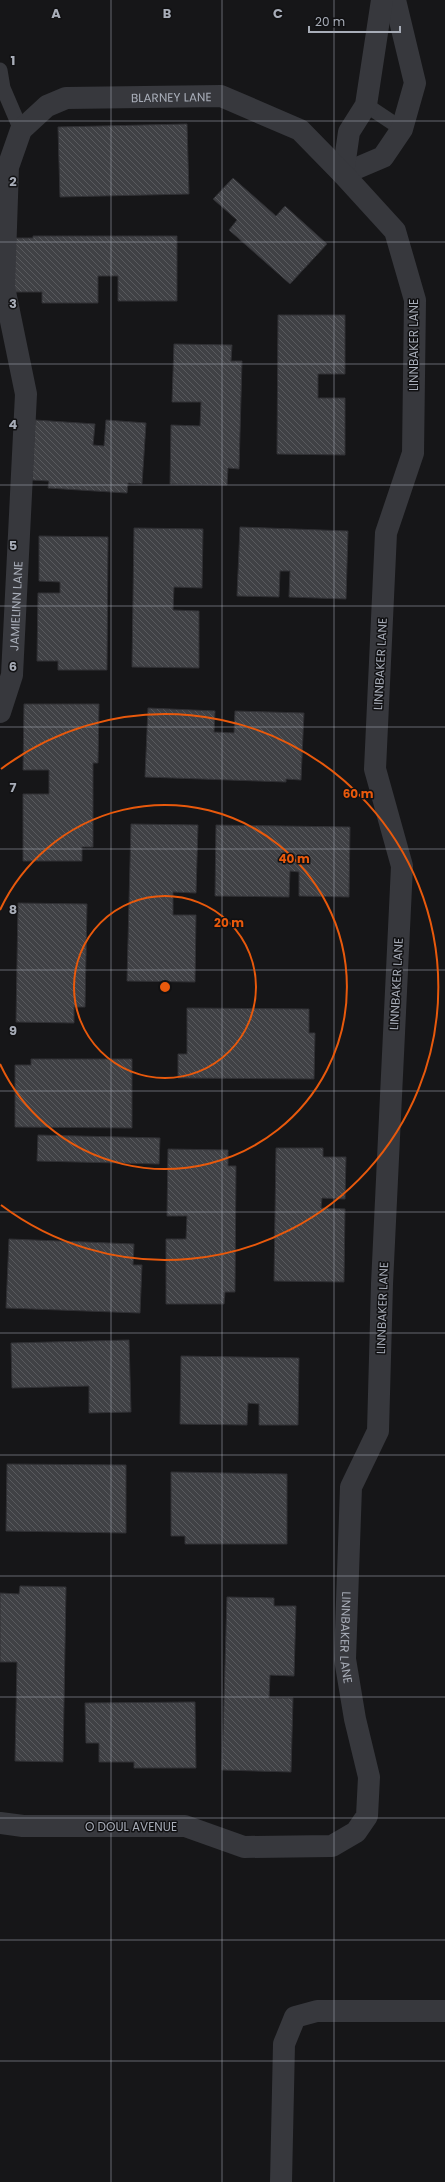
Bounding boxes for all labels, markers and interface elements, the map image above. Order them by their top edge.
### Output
text: A [51,4,61,23]
text: B [163,4,172,23]
text: C [273,4,283,23]
scale bar [309,8,400,34]
text: 20 m [315,13,345,30]
text: 1 [11,51,15,70]
street label: BLARNEY LANE [131,88,212,106]
text: 2 [9,172,17,191]
text: 3 [9,294,17,313]
street label: LINNBAKER LANE [405,299,422,391]
text: 4 [9,415,18,434]
text: 5 [9,536,17,555]
street label: JAMIELINN LANE [5,561,26,651]
street label: LINNBAKER LANE [369,618,391,710]
text: 6 [9,657,17,676]
text: 7 [10,778,17,797]
text: 60 m [343,785,374,802]
text: 40 m [278,850,310,867]
text: 8 [9,900,17,919]
text: 20 m [214,914,244,931]
street label: LINNBAKER LANE [385,938,407,1030]
centre of rings [158,980,172,994]
text: 9 [9,1021,17,1040]
street label: LINNBAKER LANE [372,1262,392,1354]
street label: LINNBAKER LANE [336,1591,357,1685]
street label: O DOUL AVENUE [85,1818,177,1835]

